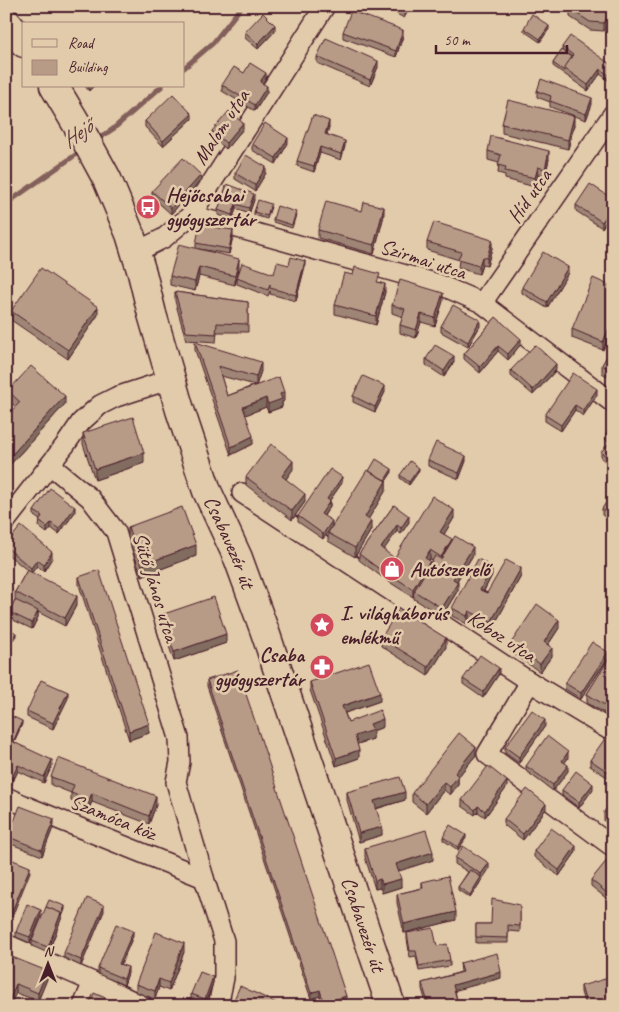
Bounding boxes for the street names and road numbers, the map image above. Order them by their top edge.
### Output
street label: Malom utca [187,83,256,170]
street label: Híd utca [501,163,558,228]
street label: Szirmai utca [377,233,471,286]
street label: Csabavezér út [198,492,262,594]
street label: Sütő János utca [127,529,186,647]
street label: Koboz utca [463,604,543,669]
street label: Szamóca köz [66,788,162,847]
street label: Csabavezér út [335,873,392,977]

